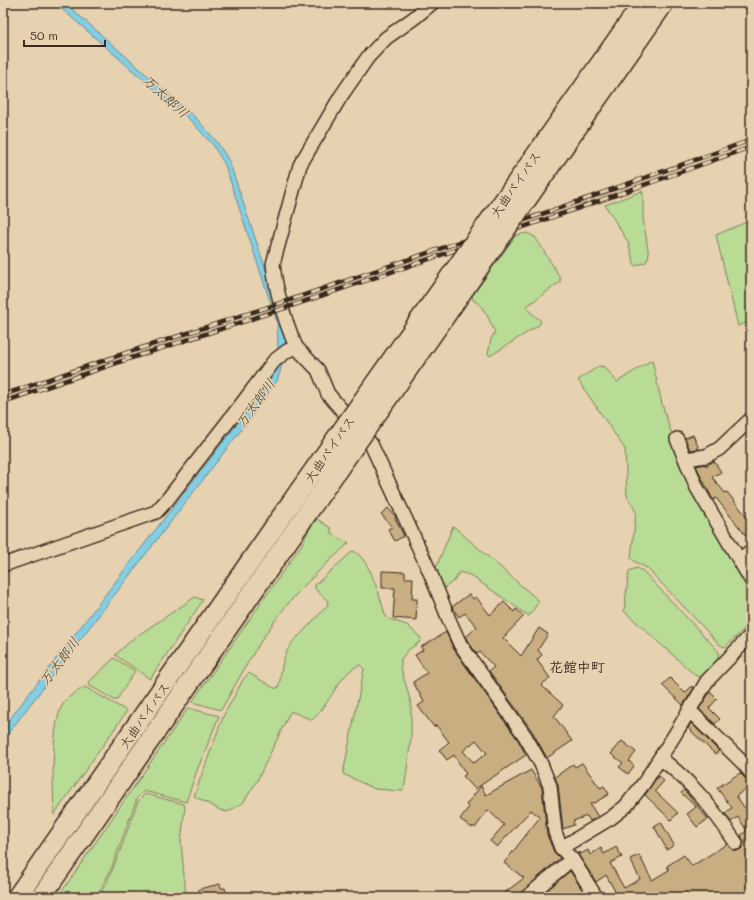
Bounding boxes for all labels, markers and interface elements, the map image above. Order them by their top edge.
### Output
scale bar [24,22,105,48]
text: 50 m [30,27,58,43]
water label: 万太郎川 [139,70,193,122]
street label: 大曲バイパス [486,147,544,221]
water label: 万太郎川 [231,375,279,431]
street label: 大曲バイパス [300,412,358,486]
water label: 万太郎川 [35,633,83,689]
district label: 花館中町 [549,657,605,676]
street label: 大曲バイパス [115,678,173,752]

